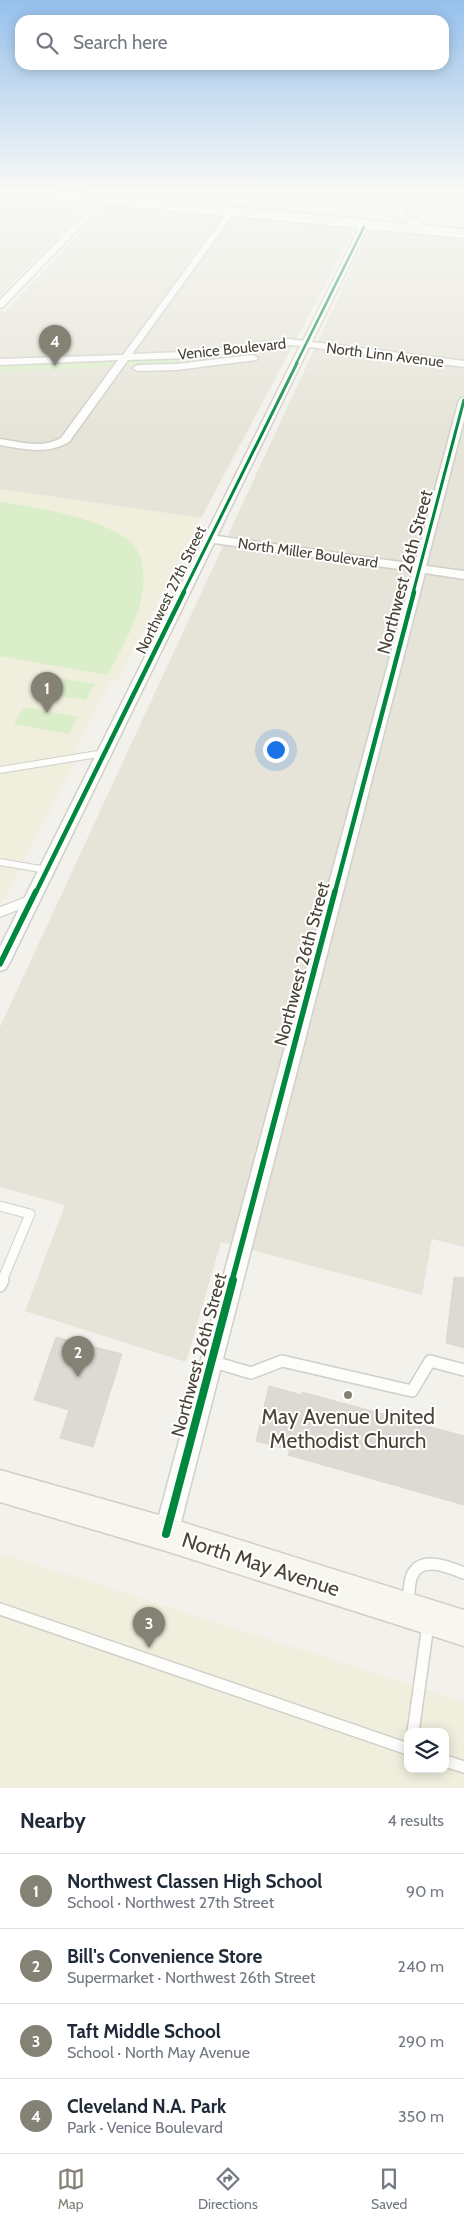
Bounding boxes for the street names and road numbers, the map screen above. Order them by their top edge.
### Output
street label: Venice Boulevard [177,334,287,364]
street label: North Linn Avenue [325,339,445,371]
street label: Northwest 26th Street [372,487,438,657]
street label: Northwest 27th Street [132,523,210,657]
street label: North Miller Boulevard [237,534,379,572]
street label: Northwest 26th Street [269,879,335,1049]
street label: Northwest 26th Street [166,1270,232,1440]
street label: North May Avenue [179,1527,343,1601]

